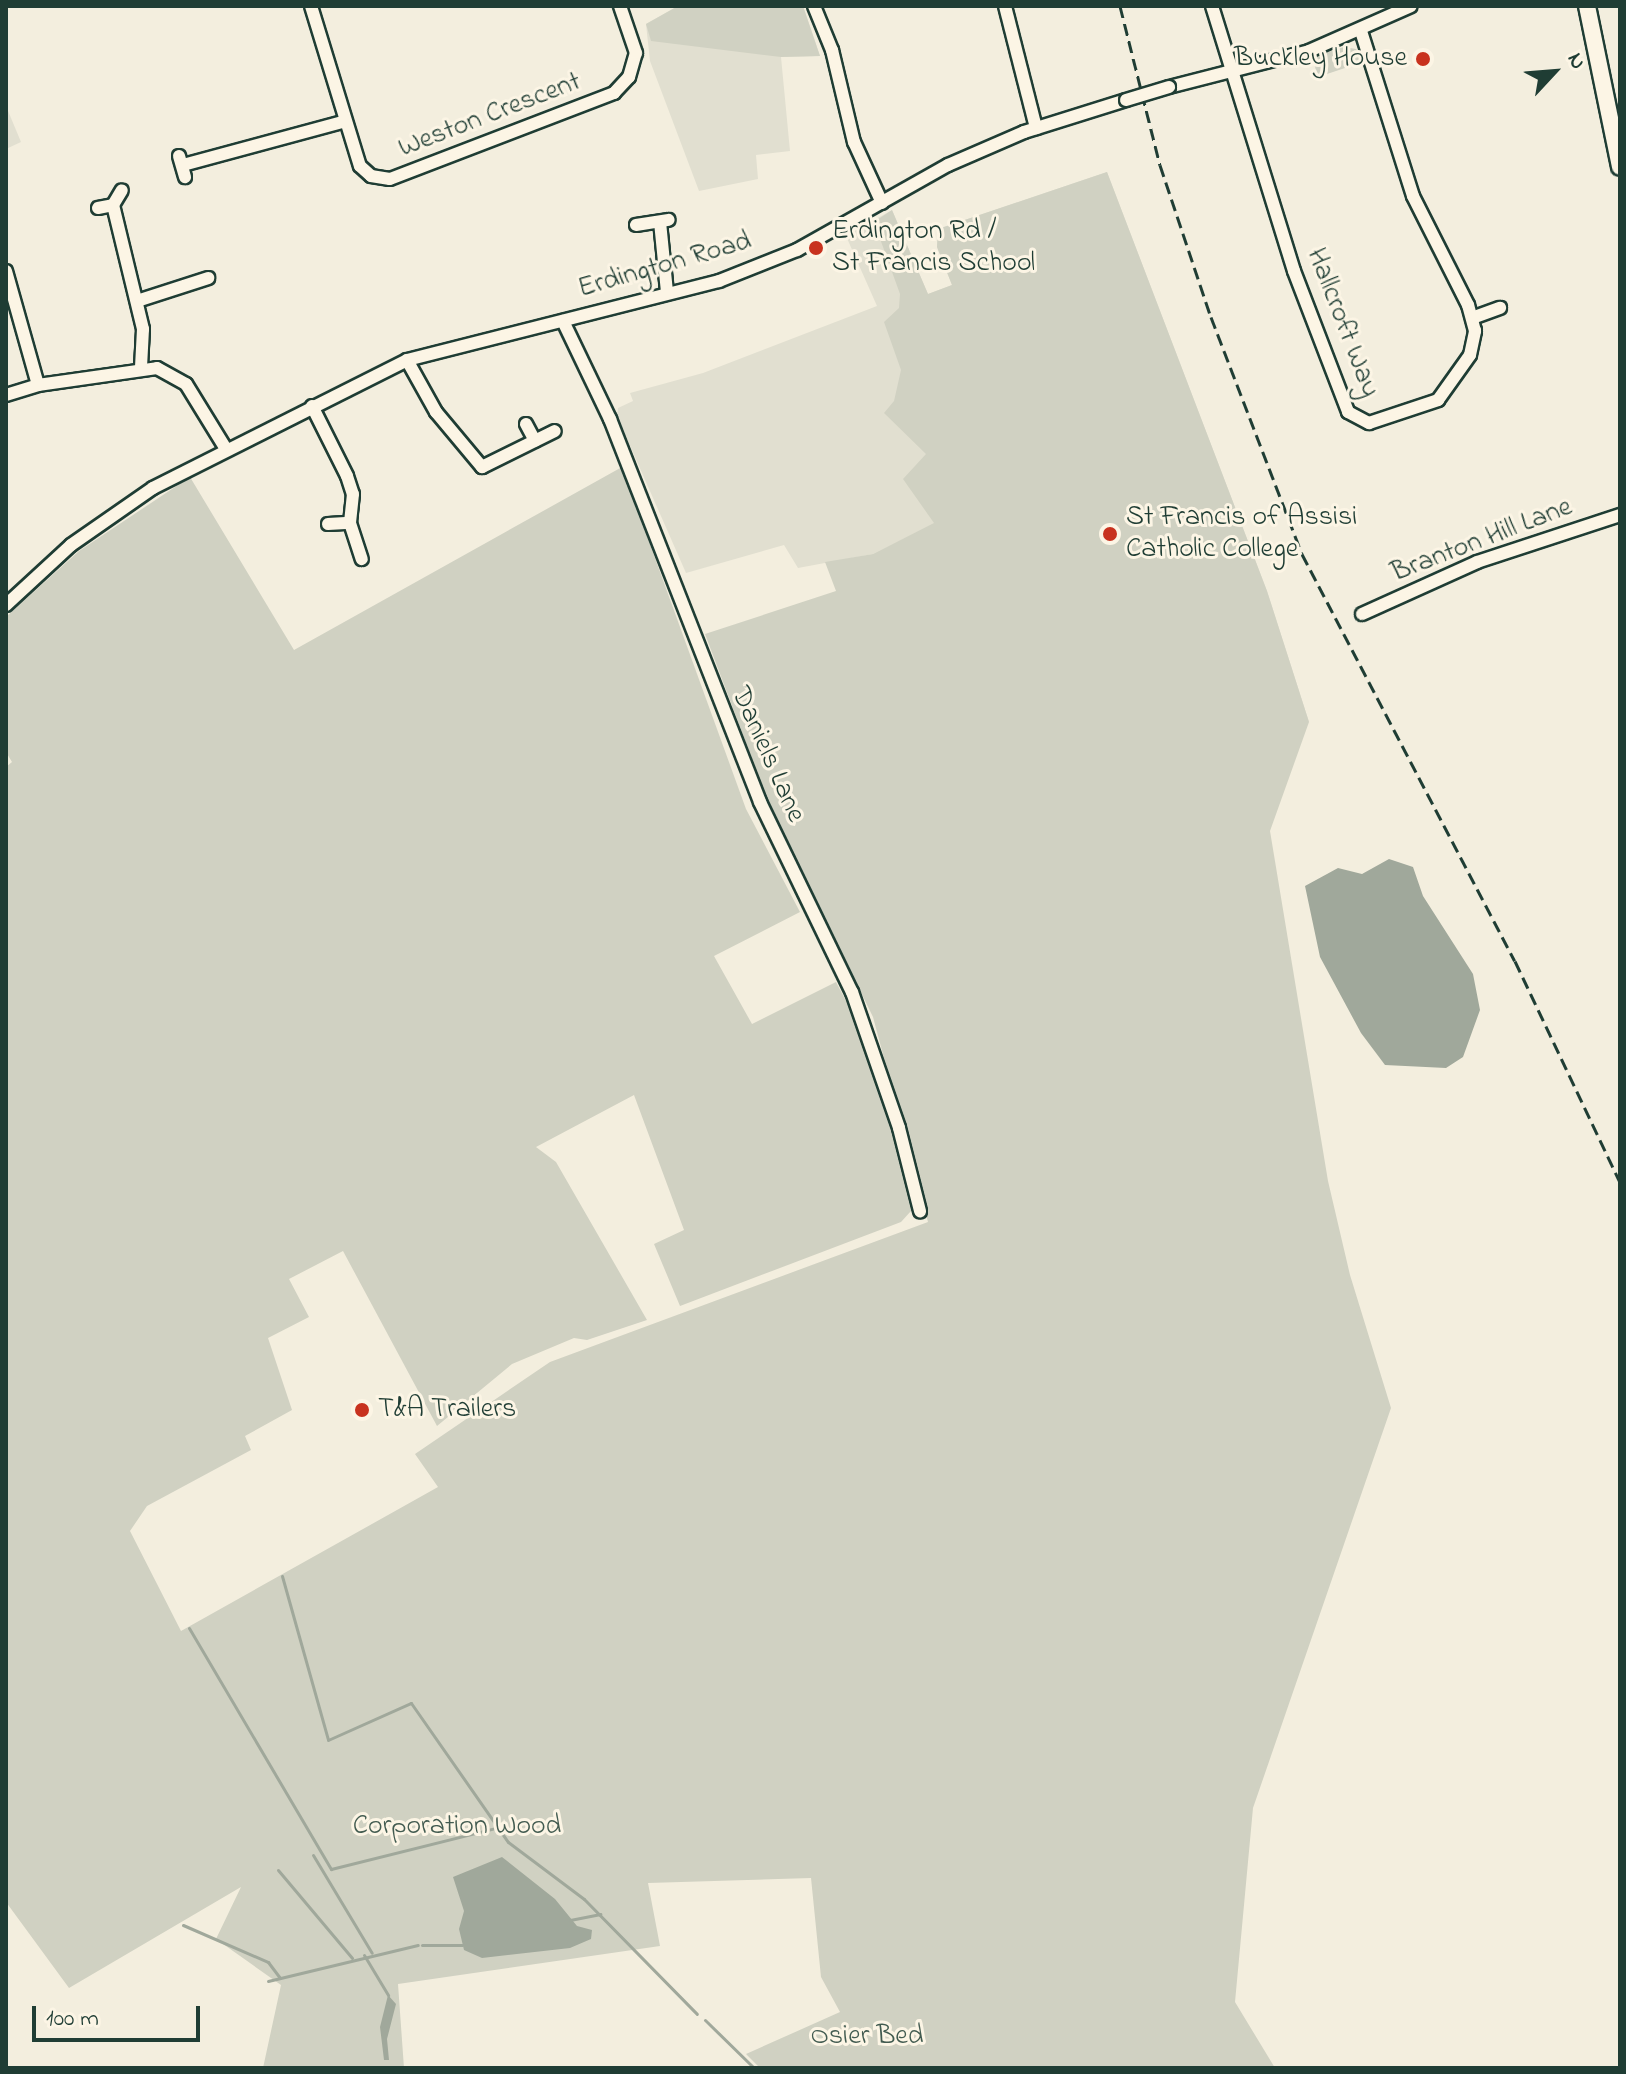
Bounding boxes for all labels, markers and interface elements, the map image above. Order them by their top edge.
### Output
north arrow [1514,32,1594,112]
place label: Buckley House [1234,42,1407,76]
text: N [1558,48,1593,75]
marker: Buckley House [1414,50,1432,68]
street label: Weston Crescent [394,66,586,166]
place label: Erdington Rd / St Francis School [832,215,1035,281]
street label: Erdington Road [575,225,755,307]
marker: Erdington Rd / St Francis School [807,239,825,257]
street label: Hallcroft Way [1298,244,1386,402]
street label: Branton Hill Lane [1387,491,1577,591]
place label: St Francis of Assisi Catholic College [1126,501,1357,567]
marker: St Francis of Assisi Catholic College [1101,525,1119,543]
street label: Daniels Lane [722,682,812,828]
place label: T&A Trailers [378,1393,516,1427]
marker: T&A Trailers [353,1401,371,1419]
park label: Corporation Wood [353,1810,561,1844]
scale bar [36,1990,204,2040]
text: 100 m [46,2002,99,2037]
park label: Osier Bed [810,2020,924,2054]

